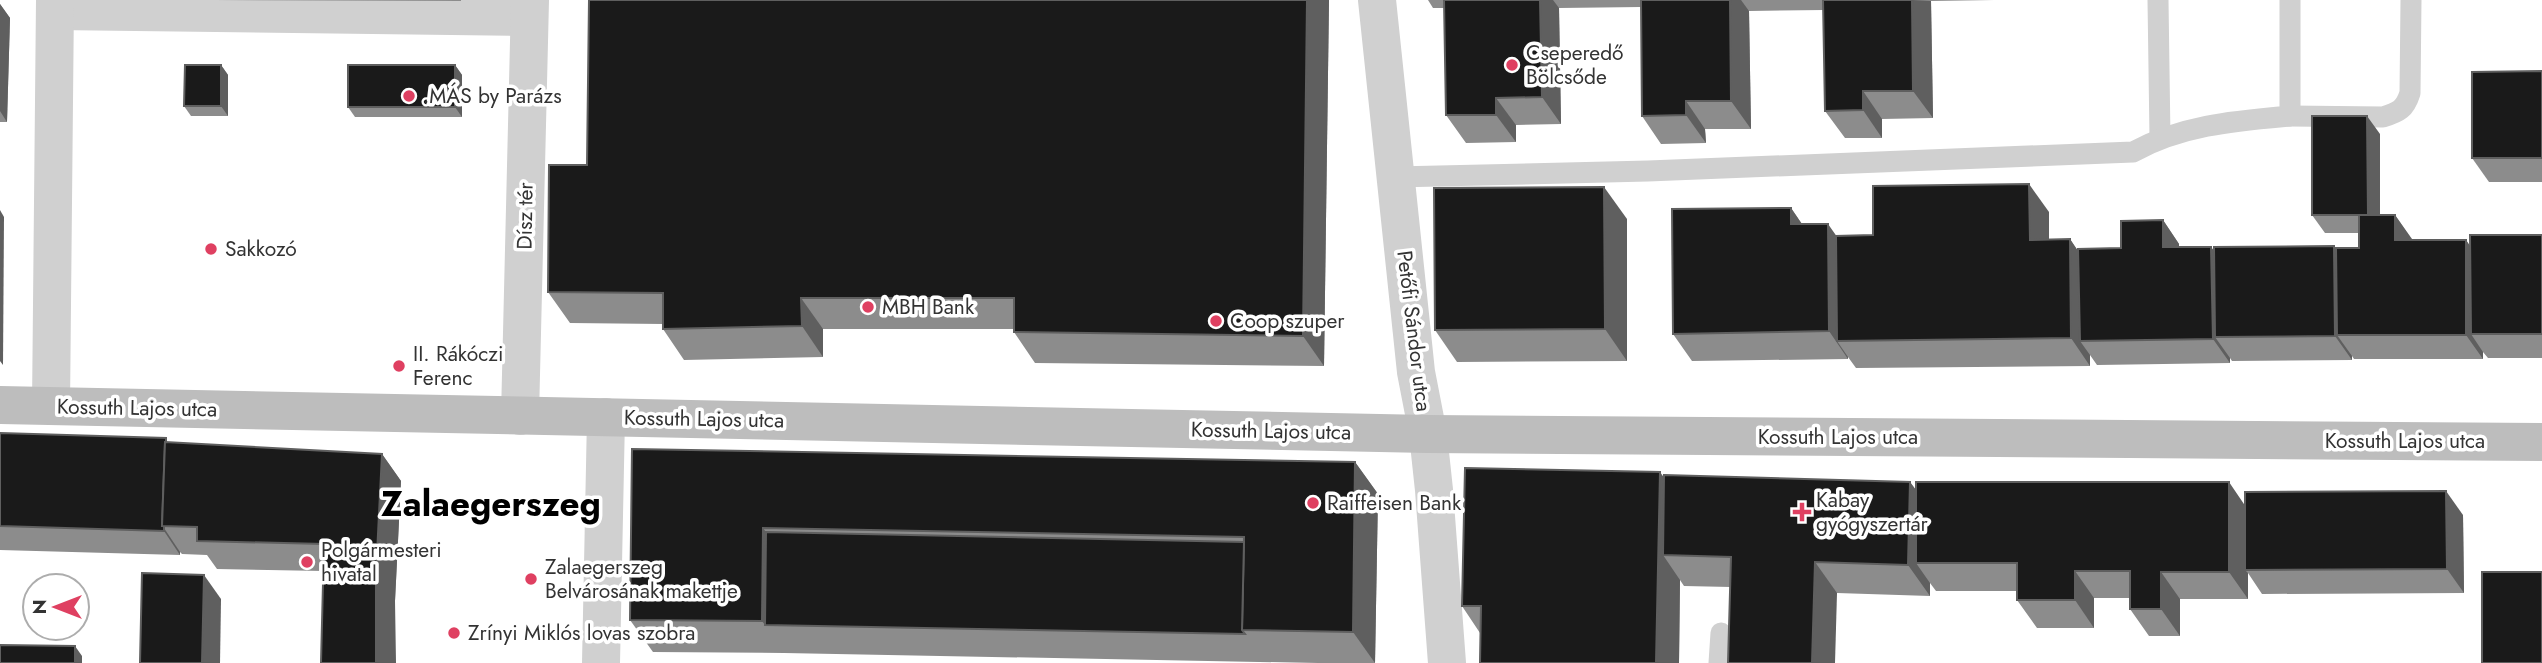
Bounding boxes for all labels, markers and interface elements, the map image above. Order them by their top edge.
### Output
place label: Cseperedő Bölcsőde [1526,38,1624,92]
marker: Cseperedő Bölcsőde [1504,57,1520,73]
place label: .MÁS by Parázs [423,81,562,111]
marker: .MÁS by Parázs [401,88,417,104]
street label: Dísz tér [509,181,541,250]
place label: Sakkozó [225,234,297,264]
marker: Sakkozó [203,241,219,257]
street label: Petőfi Sándor utca [1389,249,1439,413]
place label: MBH Bank [882,292,975,322]
marker: MBH Bank [860,299,876,315]
place label: Coop szuper [1230,306,1345,336]
marker: Coop szuper [1208,313,1224,329]
place label: II. Rákóczi Ferenc [413,339,503,393]
marker: II. Rákóczi Ferenc [391,358,407,374]
street label: Kossuth Lajos utca [57,392,217,424]
street label: Kossuth Lajos utca [624,403,784,435]
street label: Kossuth Lajos utca [1191,415,1351,447]
street label: Kossuth Lajos utca [1758,422,1918,452]
street label: Kossuth Lajos utca [2325,426,2485,456]
district label: Zalaegerszeg [381,479,601,529]
place label: Kabay gyógyszertár [1816,485,1929,539]
place label: Raiffeisen Bank [1327,488,1462,518]
marker: Raiffeisen Bank [1305,495,1321,511]
marker: Kabay gyógyszertár [1794,504,1810,520]
place label: Polgármesteri hivatal [321,535,442,589]
place label: Zalaegerszeg Belvárosának makettje [545,552,738,606]
marker: Polgármesteri hivatal [299,554,315,570]
marker: Zalaegerszeg Belvárosának makettje [523,571,539,587]
north arrow [21,572,91,642]
text: N [26,599,53,615]
place label: Zrínyi Miklós lovas szobra [468,618,695,648]
marker: Zrínyi Miklós lovas szobra [446,625,462,641]

